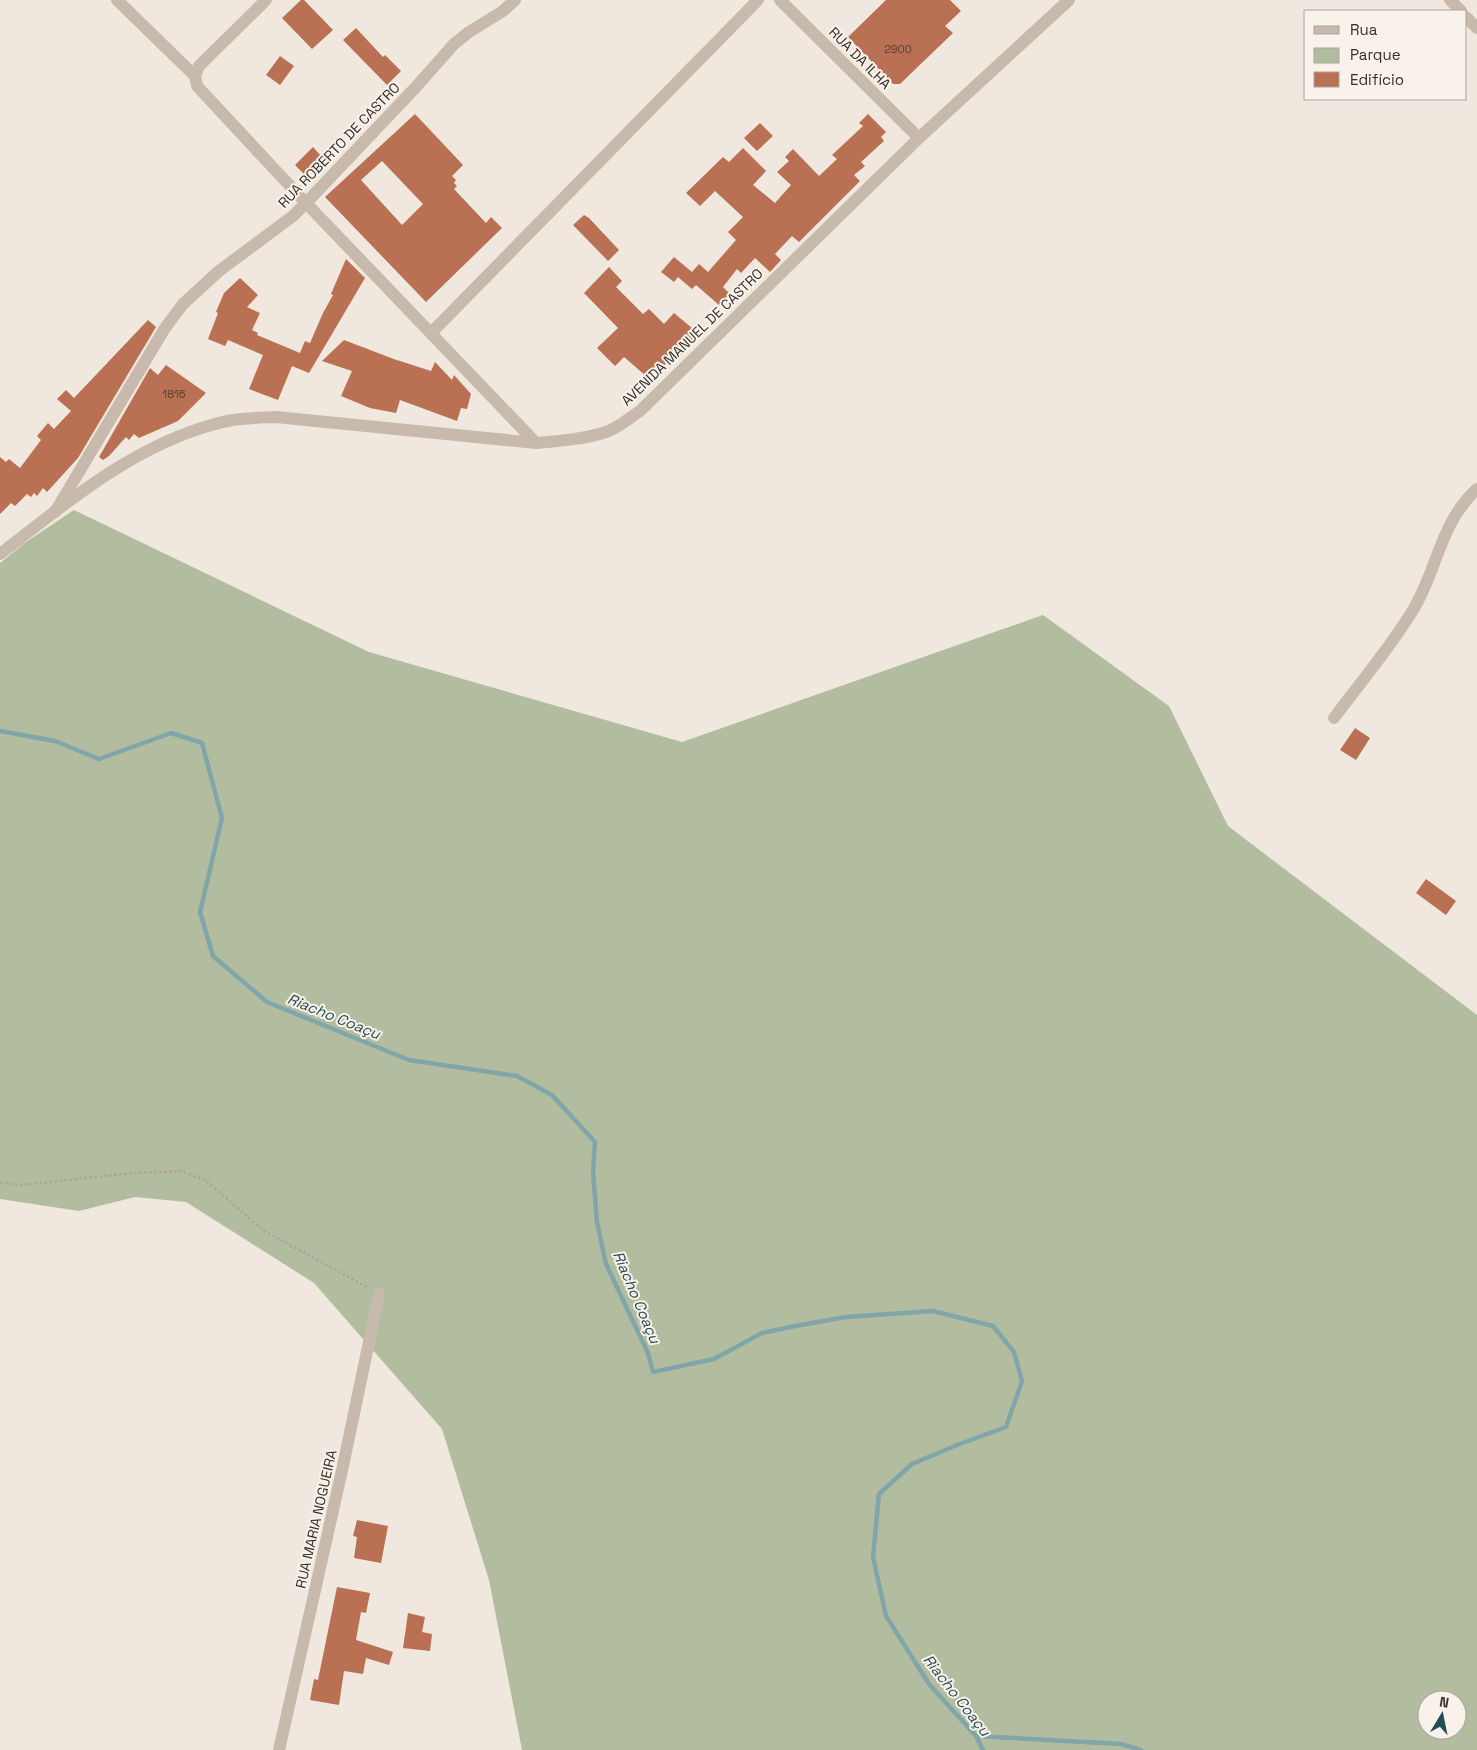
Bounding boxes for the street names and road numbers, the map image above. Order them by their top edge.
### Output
street label: RUA DA ILHA [825,23,895,93]
street label: RUA ROBERTO DE CASTRO [274,78,404,212]
street label: AVENIDA MANUEL DE CASTRO [617,265,767,409]
street label: RUA MARIA NOGUEIRA [291,1448,341,1590]

